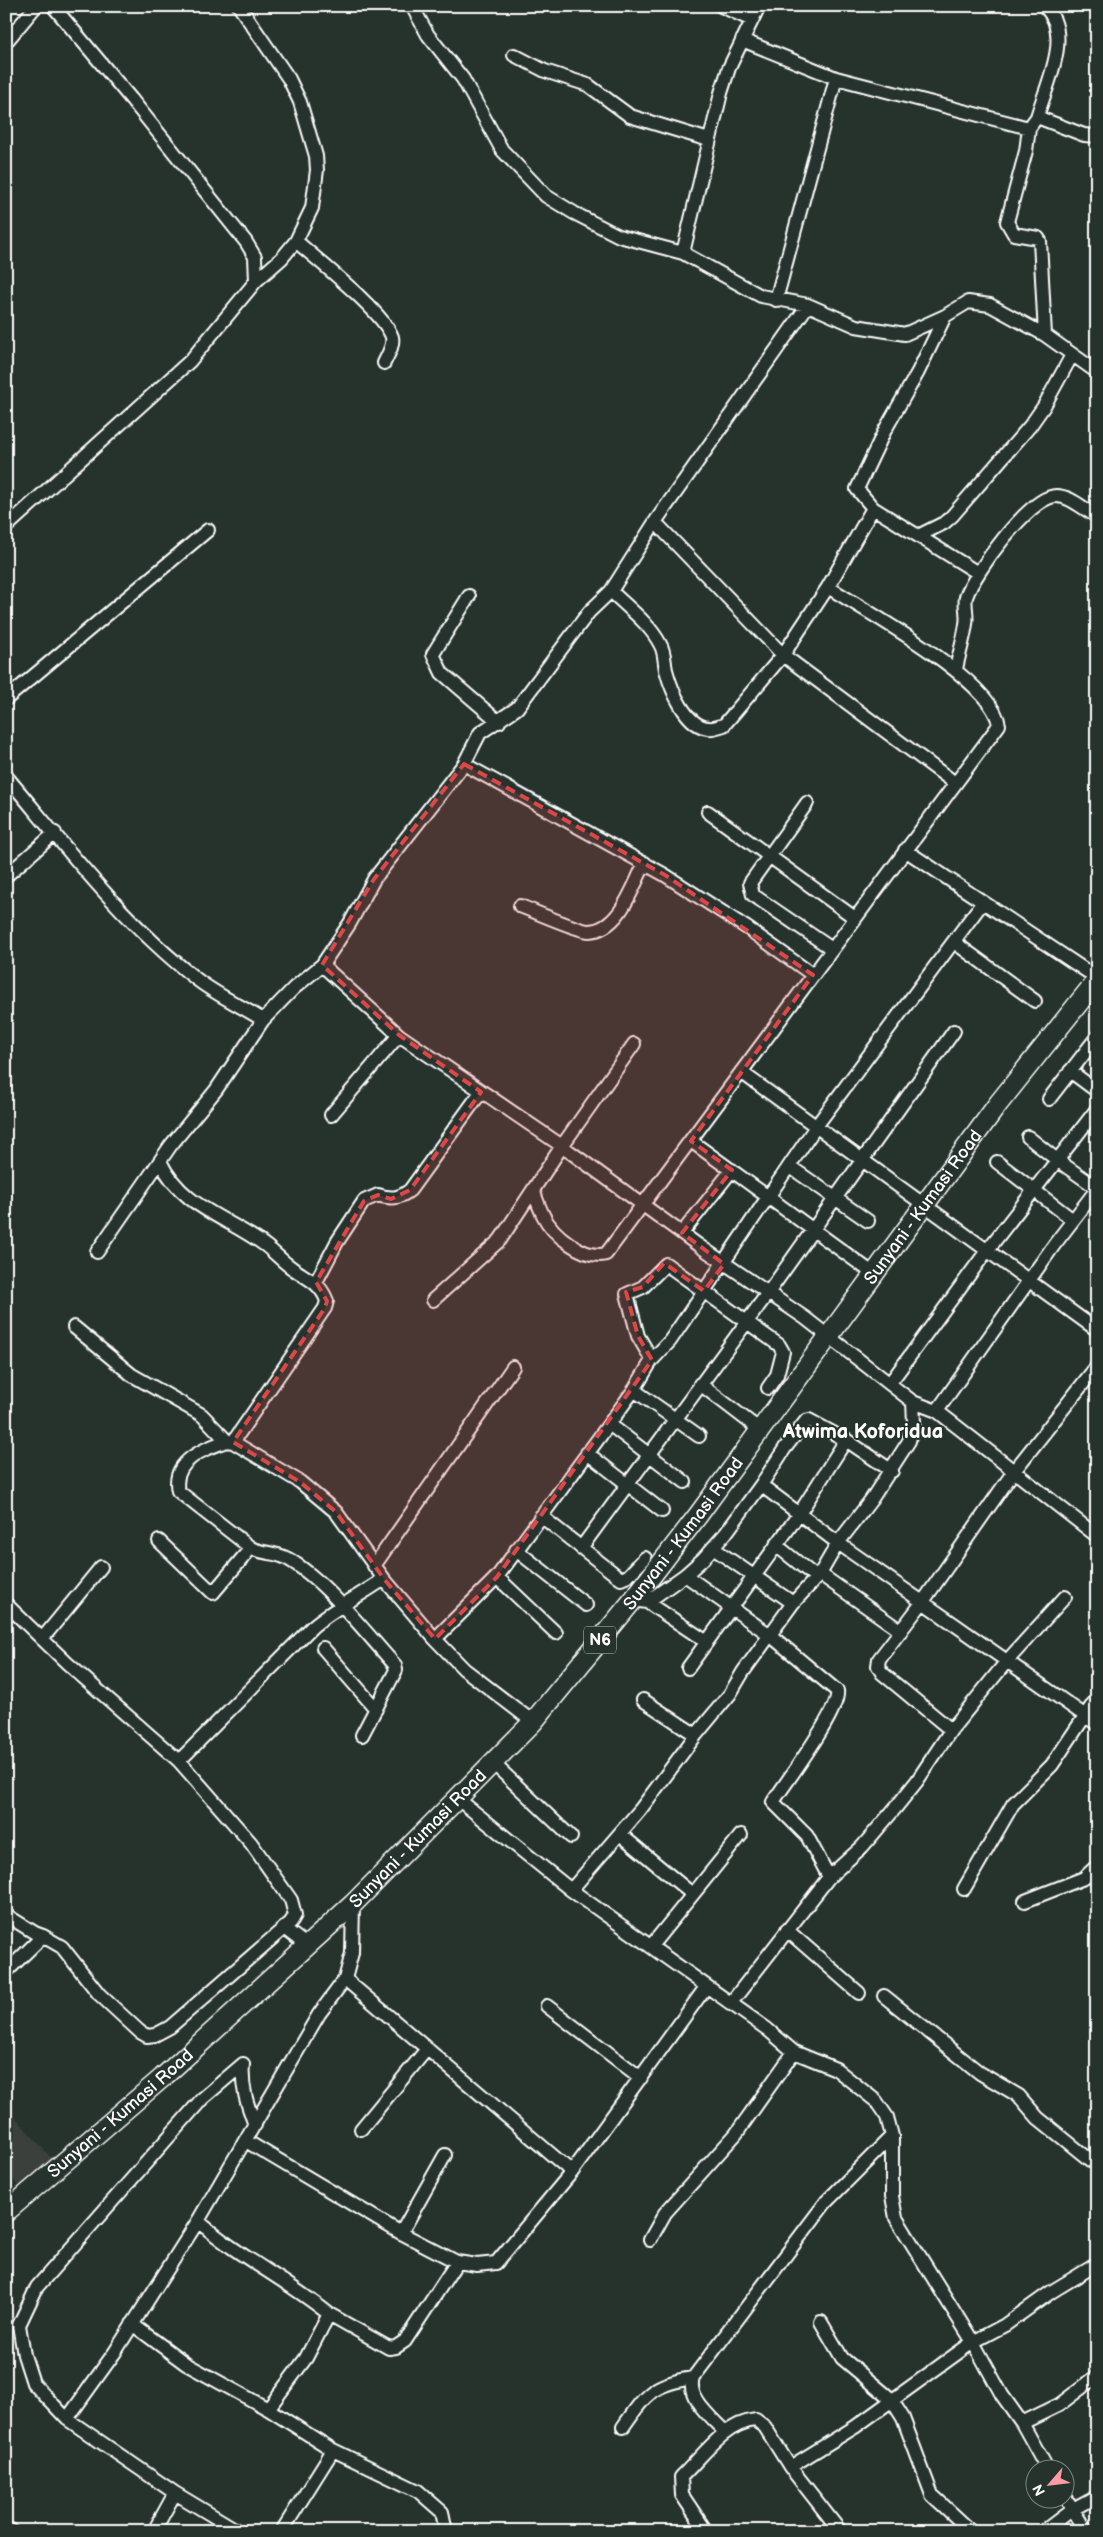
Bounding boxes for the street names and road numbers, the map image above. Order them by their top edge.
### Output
street label: Sunyani - Kumasi Road [859,1126,986,1288]
street label: Sunyani - Kumasi Road [619,1453,748,1614]
road number: N6 [584,1626,616,1654]
street label: Sunyani - Kumasi Road [345,1765,491,1912]
street label: Sunyani - Kumasi Road [43,2044,197,2182]

